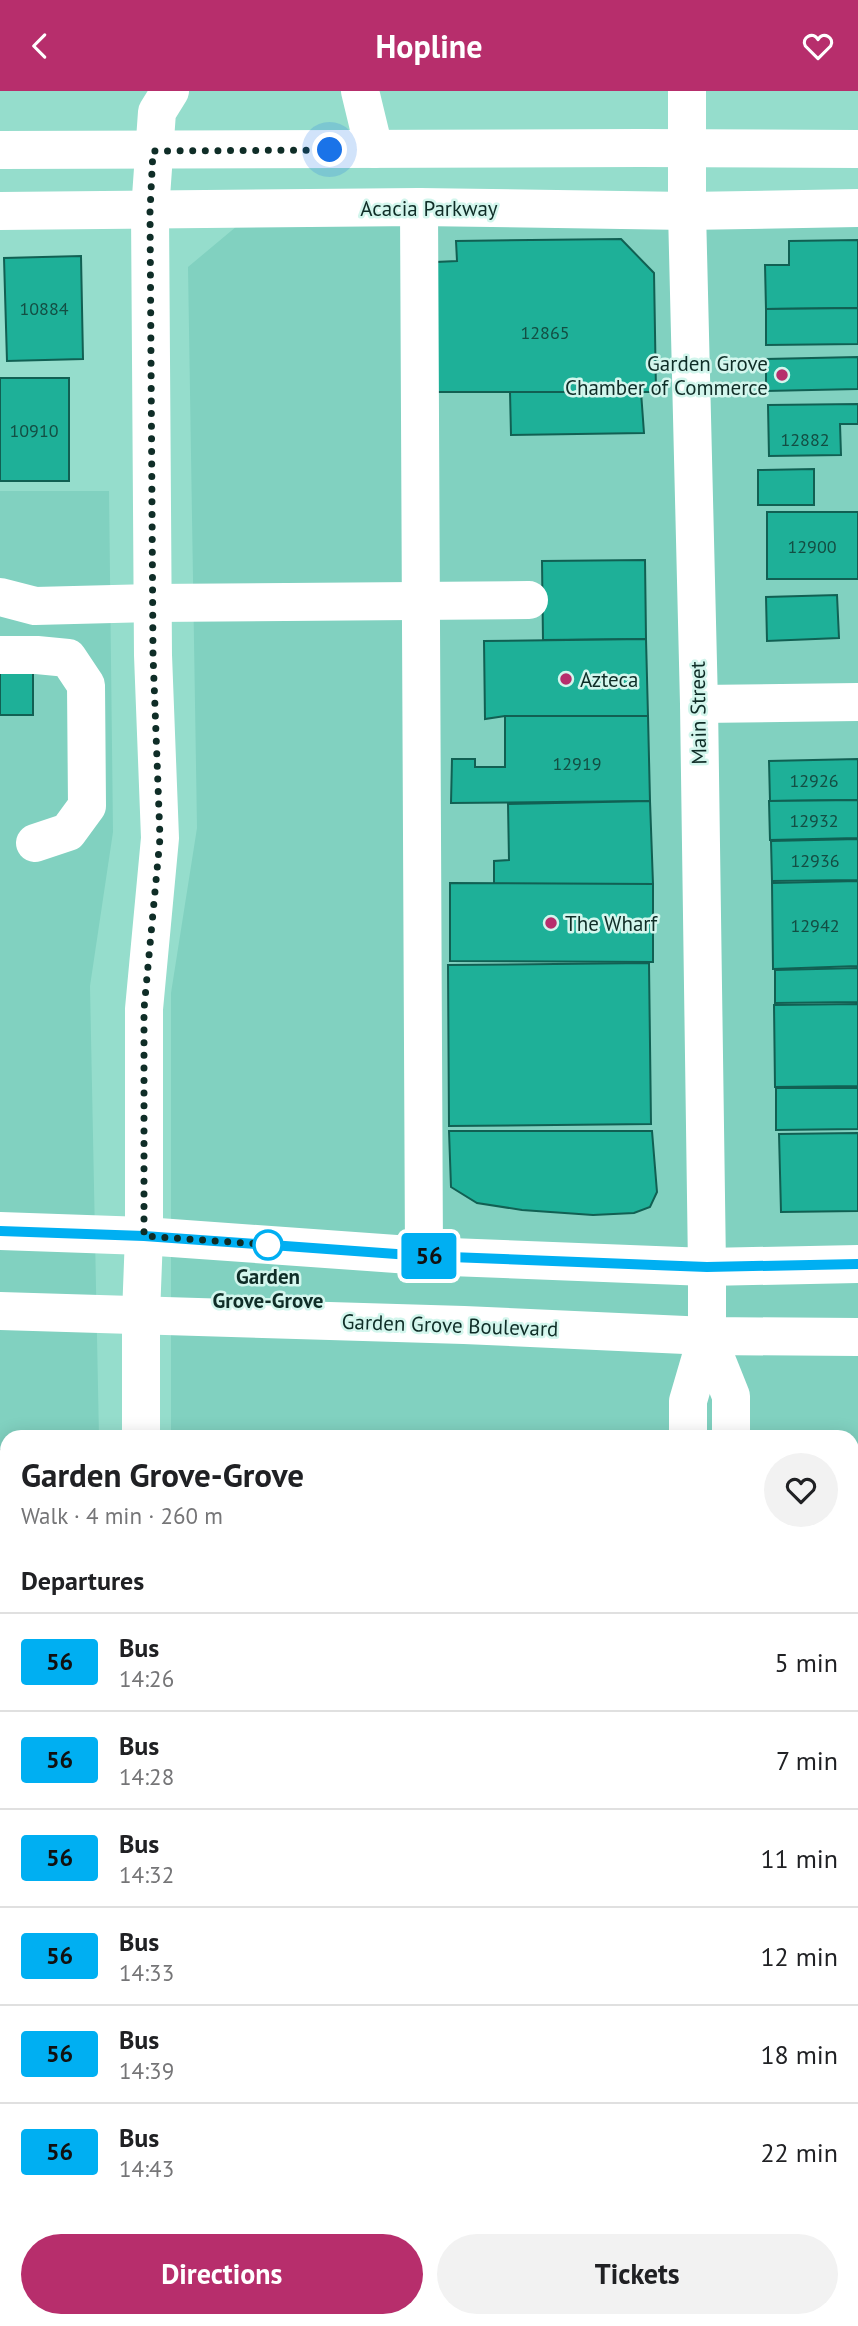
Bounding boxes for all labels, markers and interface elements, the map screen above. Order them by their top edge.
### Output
text: Hopline [375,25,483,67]
icon: back [21,27,59,65]
icon: heart [799,27,837,65]
your location [312,132,347,167]
street label: Acacia Parkway [360,195,498,222]
house number: 10884 [19,297,69,320]
house number: 12865 [520,321,570,344]
place label: Garden Grove Chamber of Commerce [565,350,768,401]
marker: Garden Grove Chamber of Commerce [774,367,790,383]
house number: 10910 [9,419,59,442]
house number: 12882 [780,428,830,451]
house number: 12900 [787,535,837,558]
street label: Main Street [684,661,712,765]
place label: Azteca [580,666,638,693]
marker: Azteca [558,671,574,687]
house number: 12919 [552,752,602,775]
house number: 12926 [789,769,839,792]
house number: 12932 [789,809,839,832]
house number: 12936 [790,849,840,872]
place label: The Wharf [565,910,658,937]
house number: 12942 [790,914,840,937]
marker: The Wharf [543,915,559,931]
marker: Garden Grove-Grove [253,1230,283,1260]
line badge: 56 [398,1233,460,1279]
text: 56 [415,1240,443,1271]
place label: Garden Grove-Grove [212,1263,324,1314]
street label: Garden Grove Boulevard [341,1308,559,1342]
text: Garden Grove-Grove [21,1453,304,1496]
button: heart [764,1453,838,1527]
text: Walk · 4 min · 260 m [21,1501,223,1530]
text: Departures [21,1564,144,1597]
text: Bus [119,1631,159,1664]
text: 56 [46,1646,73,1677]
text: 5 min [775,1646,838,1679]
text: 14:26 [119,1664,174,1693]
text: Bus [119,1729,159,1762]
text: 56 [46,1744,73,1775]
text: 7 min [776,1744,838,1777]
text: 14:28 [119,1762,174,1791]
text: Bus [119,1827,159,1860]
text: 56 [46,1842,73,1873]
text: 11 min [760,1842,838,1875]
text: 14:32 [119,1860,174,1889]
text: Bus [119,1925,159,1958]
text: 56 [46,1940,73,1971]
text: 12 min [760,1940,838,1973]
text: 14:33 [119,1958,174,1987]
text: Bus [119,2023,159,2056]
text: 56 [46,2038,73,2069]
text: 18 min [760,2038,838,2071]
text: 14:39 [119,2056,174,2085]
text: Bus [119,2121,159,2154]
text: 56 [46,2136,73,2167]
text: 22 min [760,2136,838,2169]
text: 14:43 [119,2154,174,2183]
button: Directions [21,2234,423,2314]
button: Tickets [437,2234,838,2314]

